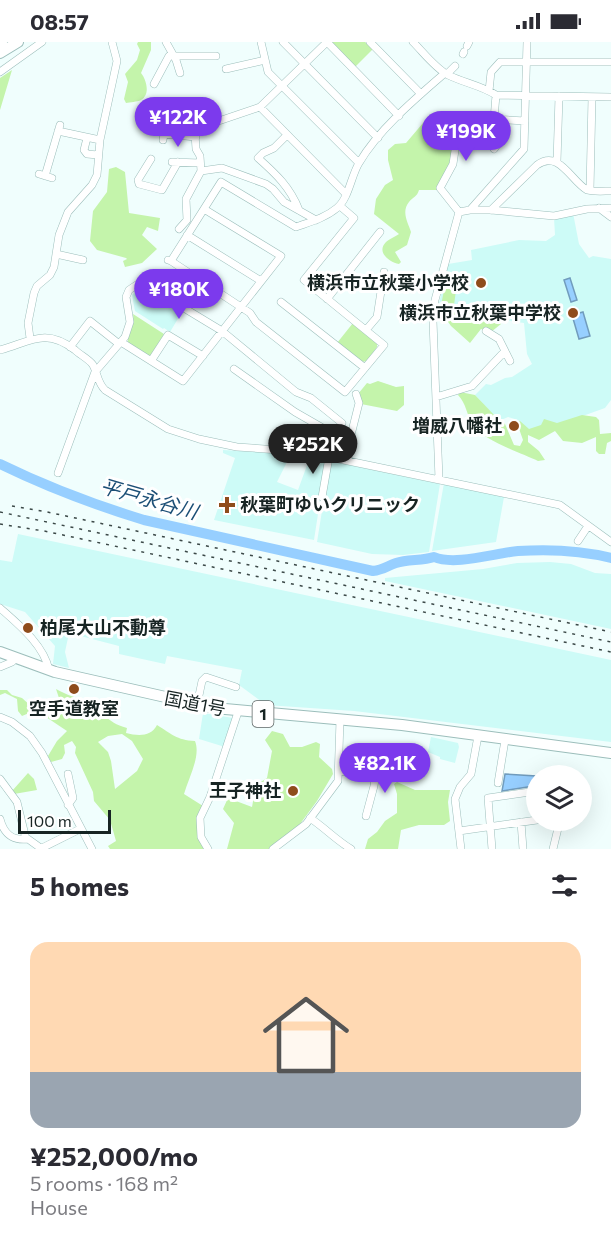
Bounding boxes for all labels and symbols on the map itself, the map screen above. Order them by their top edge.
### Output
pin: ¥122K [136,97,220,148]
pin: ¥199K [424,111,508,162]
pin: ¥180K [137,269,221,320]
place label: 横浜市立秋葉小学校 [307,271,469,293]
marker: 横浜市立秋葉小学校 [474,276,488,290]
place label: 横浜市立秋葉中学校 [399,301,561,323]
marker: 横浜市立秋葉中学校 [566,306,580,320]
place label: 増威八幡社 [412,414,502,436]
marker: 増威八幡社 [507,419,521,433]
pin: ¥252K [271,424,355,475]
water label: 平戸永谷川 [98,473,203,524]
place label: 秋葉町ゆいクリニック [240,493,420,515]
marker: 秋葉町ゆいクリニック [218,496,236,514]
place label: 柏尾大山不動尊 [40,616,166,638]
marker: 柏尾大山不動尊 [21,621,35,635]
marker: 空手道教室 [67,682,81,696]
street label: 国道1号 [163,686,228,720]
place label: 空手道教室 [29,697,119,719]
road number: 1 [252,701,274,727]
pin: ¥82.1K [336,743,434,794]
place label: 王子神社 [209,779,281,801]
marker: 王子神社 [286,784,300,798]
scale bar [18,807,111,834]

